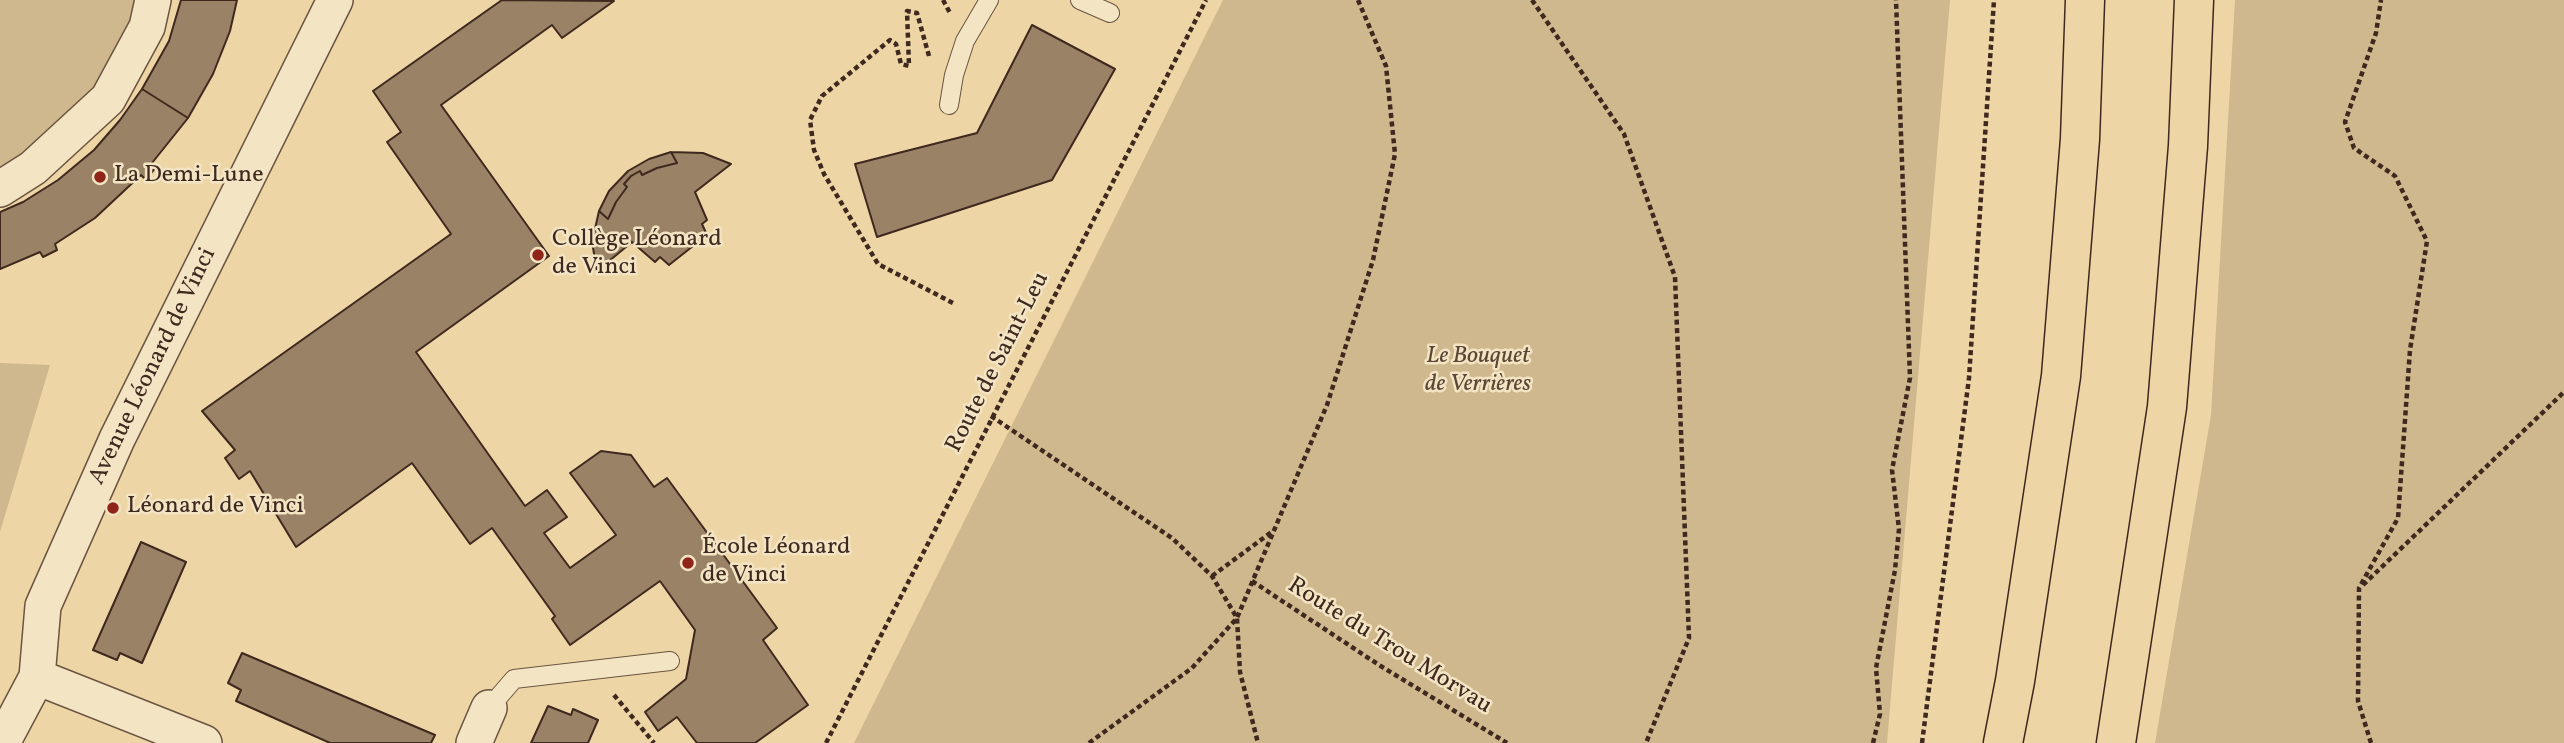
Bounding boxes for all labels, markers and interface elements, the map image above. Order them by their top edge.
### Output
place label: La Demi-Lune [114,163,264,191]
marker: La Demi-Lune [92,169,108,185]
place label: Collège Léonard de Vinci [552,227,722,283]
street label: Avenue Léonard de Vinci [84,244,224,490]
marker: Collège Léonard de Vinci [530,247,546,263]
street label: Route de Saint-Leu [941,268,1057,458]
park label: Le Bouquet de Verrières [1425,344,1531,400]
place label: Léonard de Vinci [127,494,304,522]
marker: Léonard de Vinci [105,500,121,516]
place label: École Léonard de Vinci [702,535,850,591]
marker: École Léonard de Vinci [680,555,696,571]
street label: Route du Trou Morvau [1281,572,1497,722]

